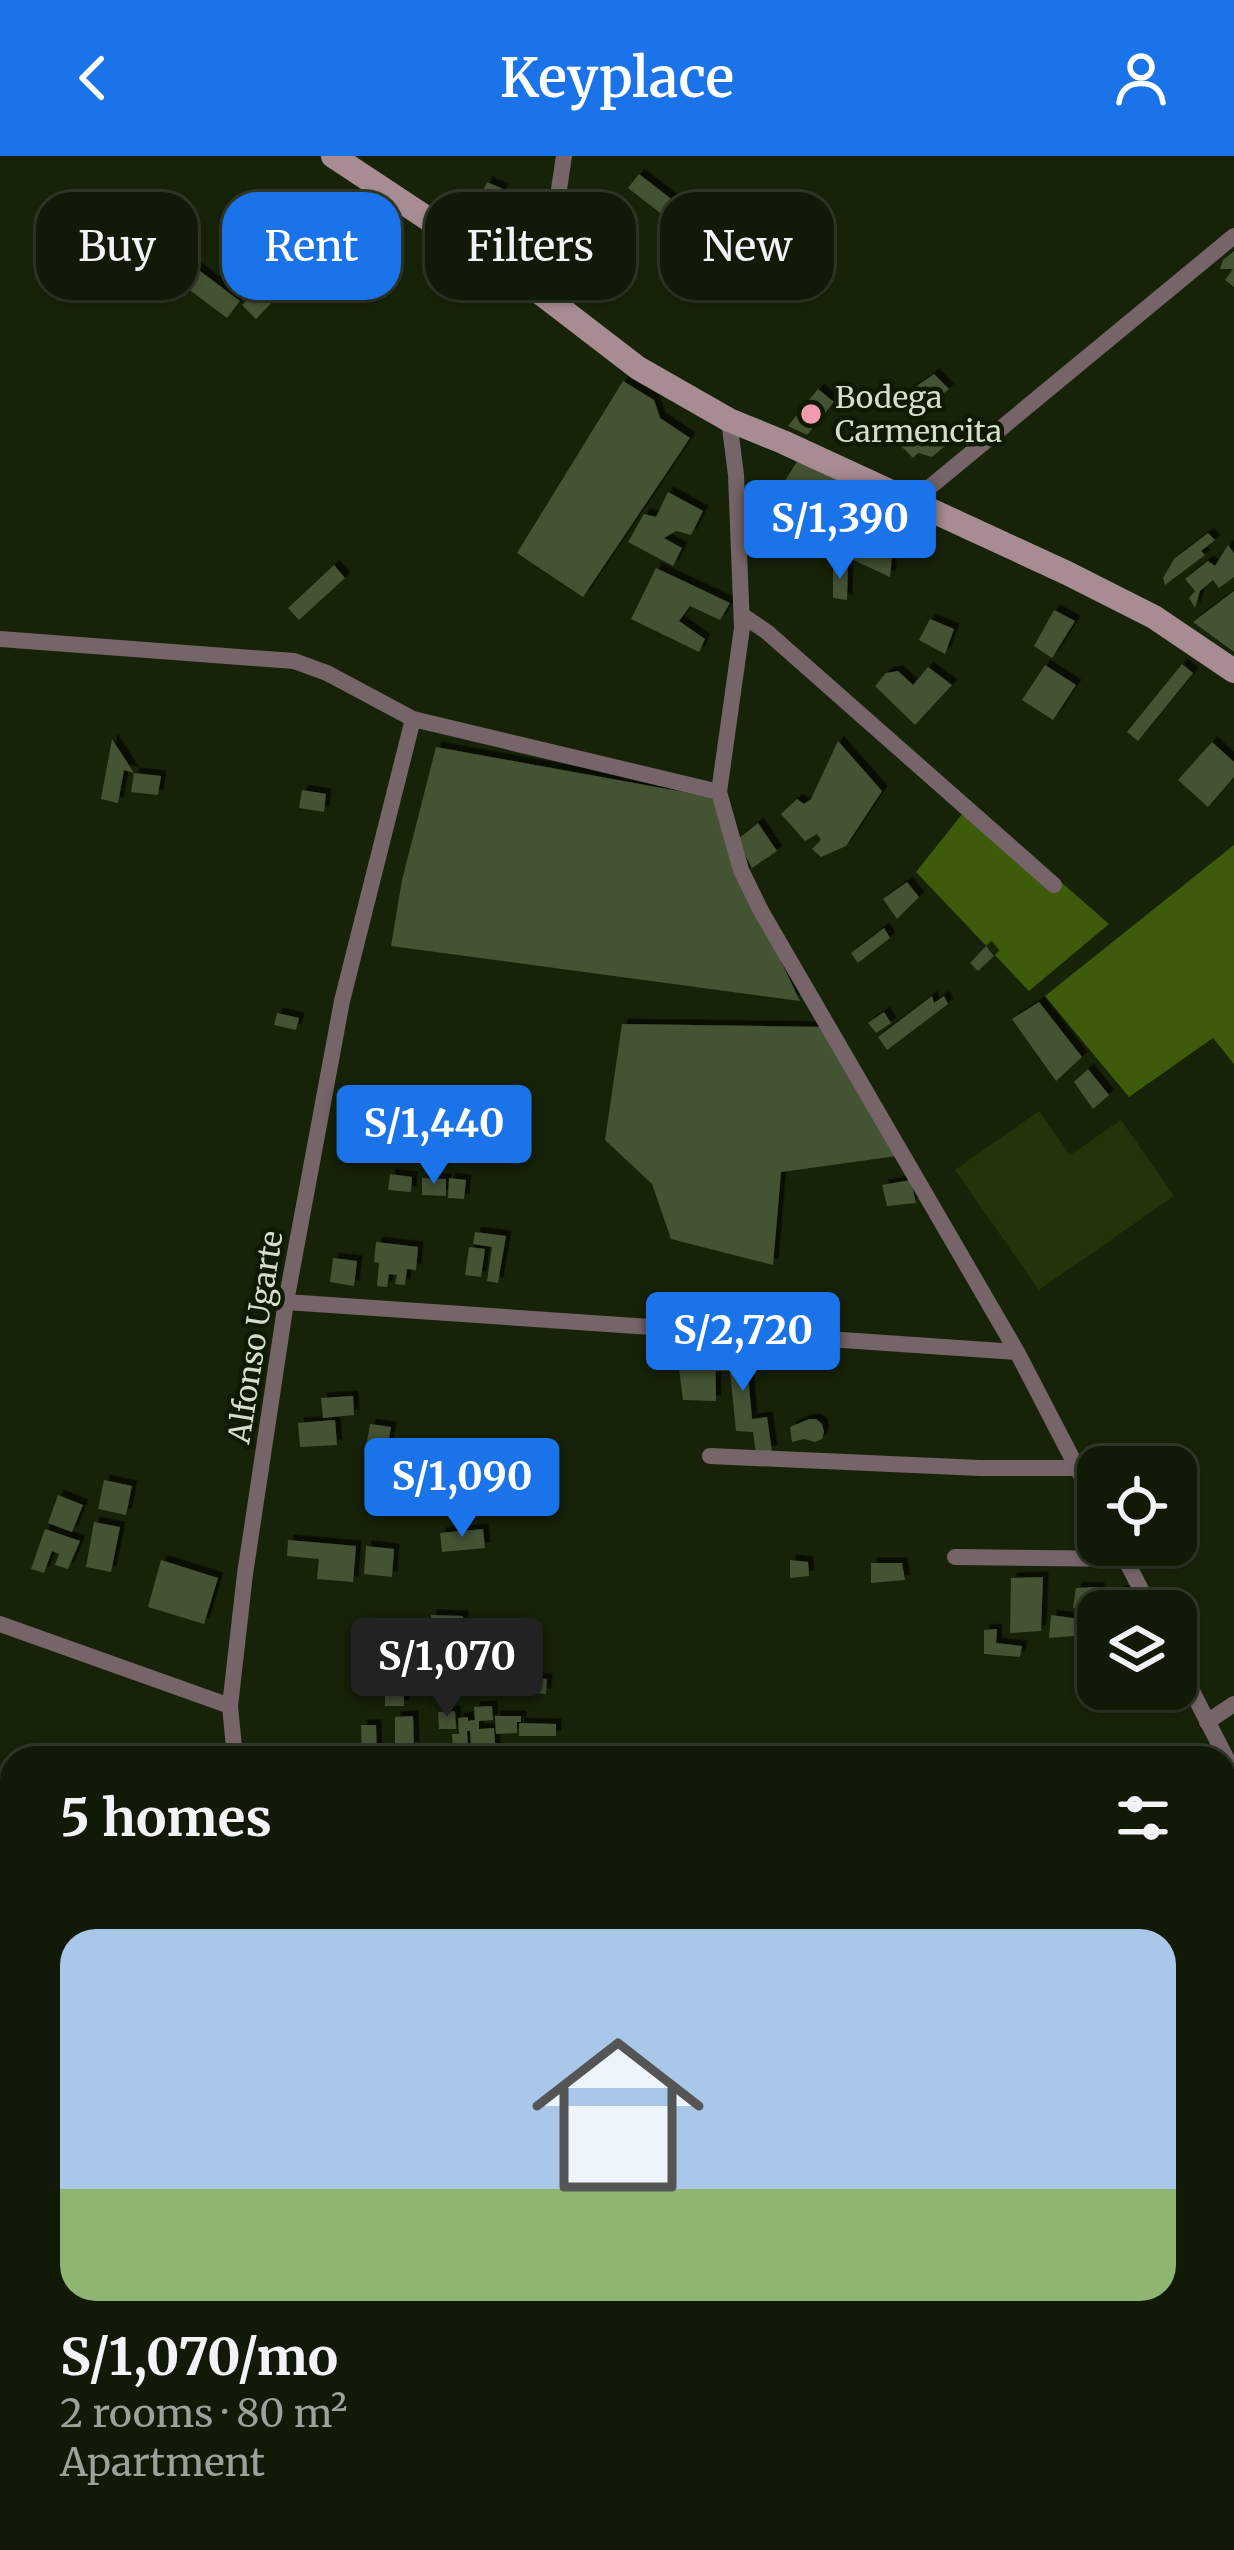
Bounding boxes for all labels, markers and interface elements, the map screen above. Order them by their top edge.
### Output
text: Keyplace [500,44,734,112]
icon: back [60,45,126,111]
icon: person [1108,45,1174,111]
chip: Buy [36,192,198,300]
chip: Rent [222,192,401,300]
chip: Filters [425,192,636,300]
chip: New [660,192,834,300]
place label: Bodega Carmencita [835,378,1002,450]
marker: Bodega Carmencita [798,401,824,427]
pin: S/1,390 [729,480,951,582]
text: S/1,390 [771,494,909,543]
pin: S/1,440 [323,1085,545,1187]
text: S/1,440 [364,1099,504,1148]
street label: Alfonso Ugarte [219,1228,291,1447]
pin: S/2,720 [632,1292,854,1394]
text: S/2,720 [673,1306,813,1355]
pin: S/1,090 [351,1438,573,1540]
map controls [1077,1446,1197,1710]
button: locate [1077,1446,1197,1566]
text: S/1,090 [391,1452,533,1501]
button: layers [1077,1590,1197,1710]
pin: S/1,070 [336,1618,558,1720]
text: S/1,070 [378,1632,516,1681]
icon: filters [1110,1785,1176,1851]
text: 5 homes [60,1786,272,1850]
icon: home [510,2007,726,2223]
text: S/1,070/mo [60,2325,338,2389]
text: 2 rooms · 80 m² [60,2389,347,2438]
text: Apartment [60,2438,265,2487]

